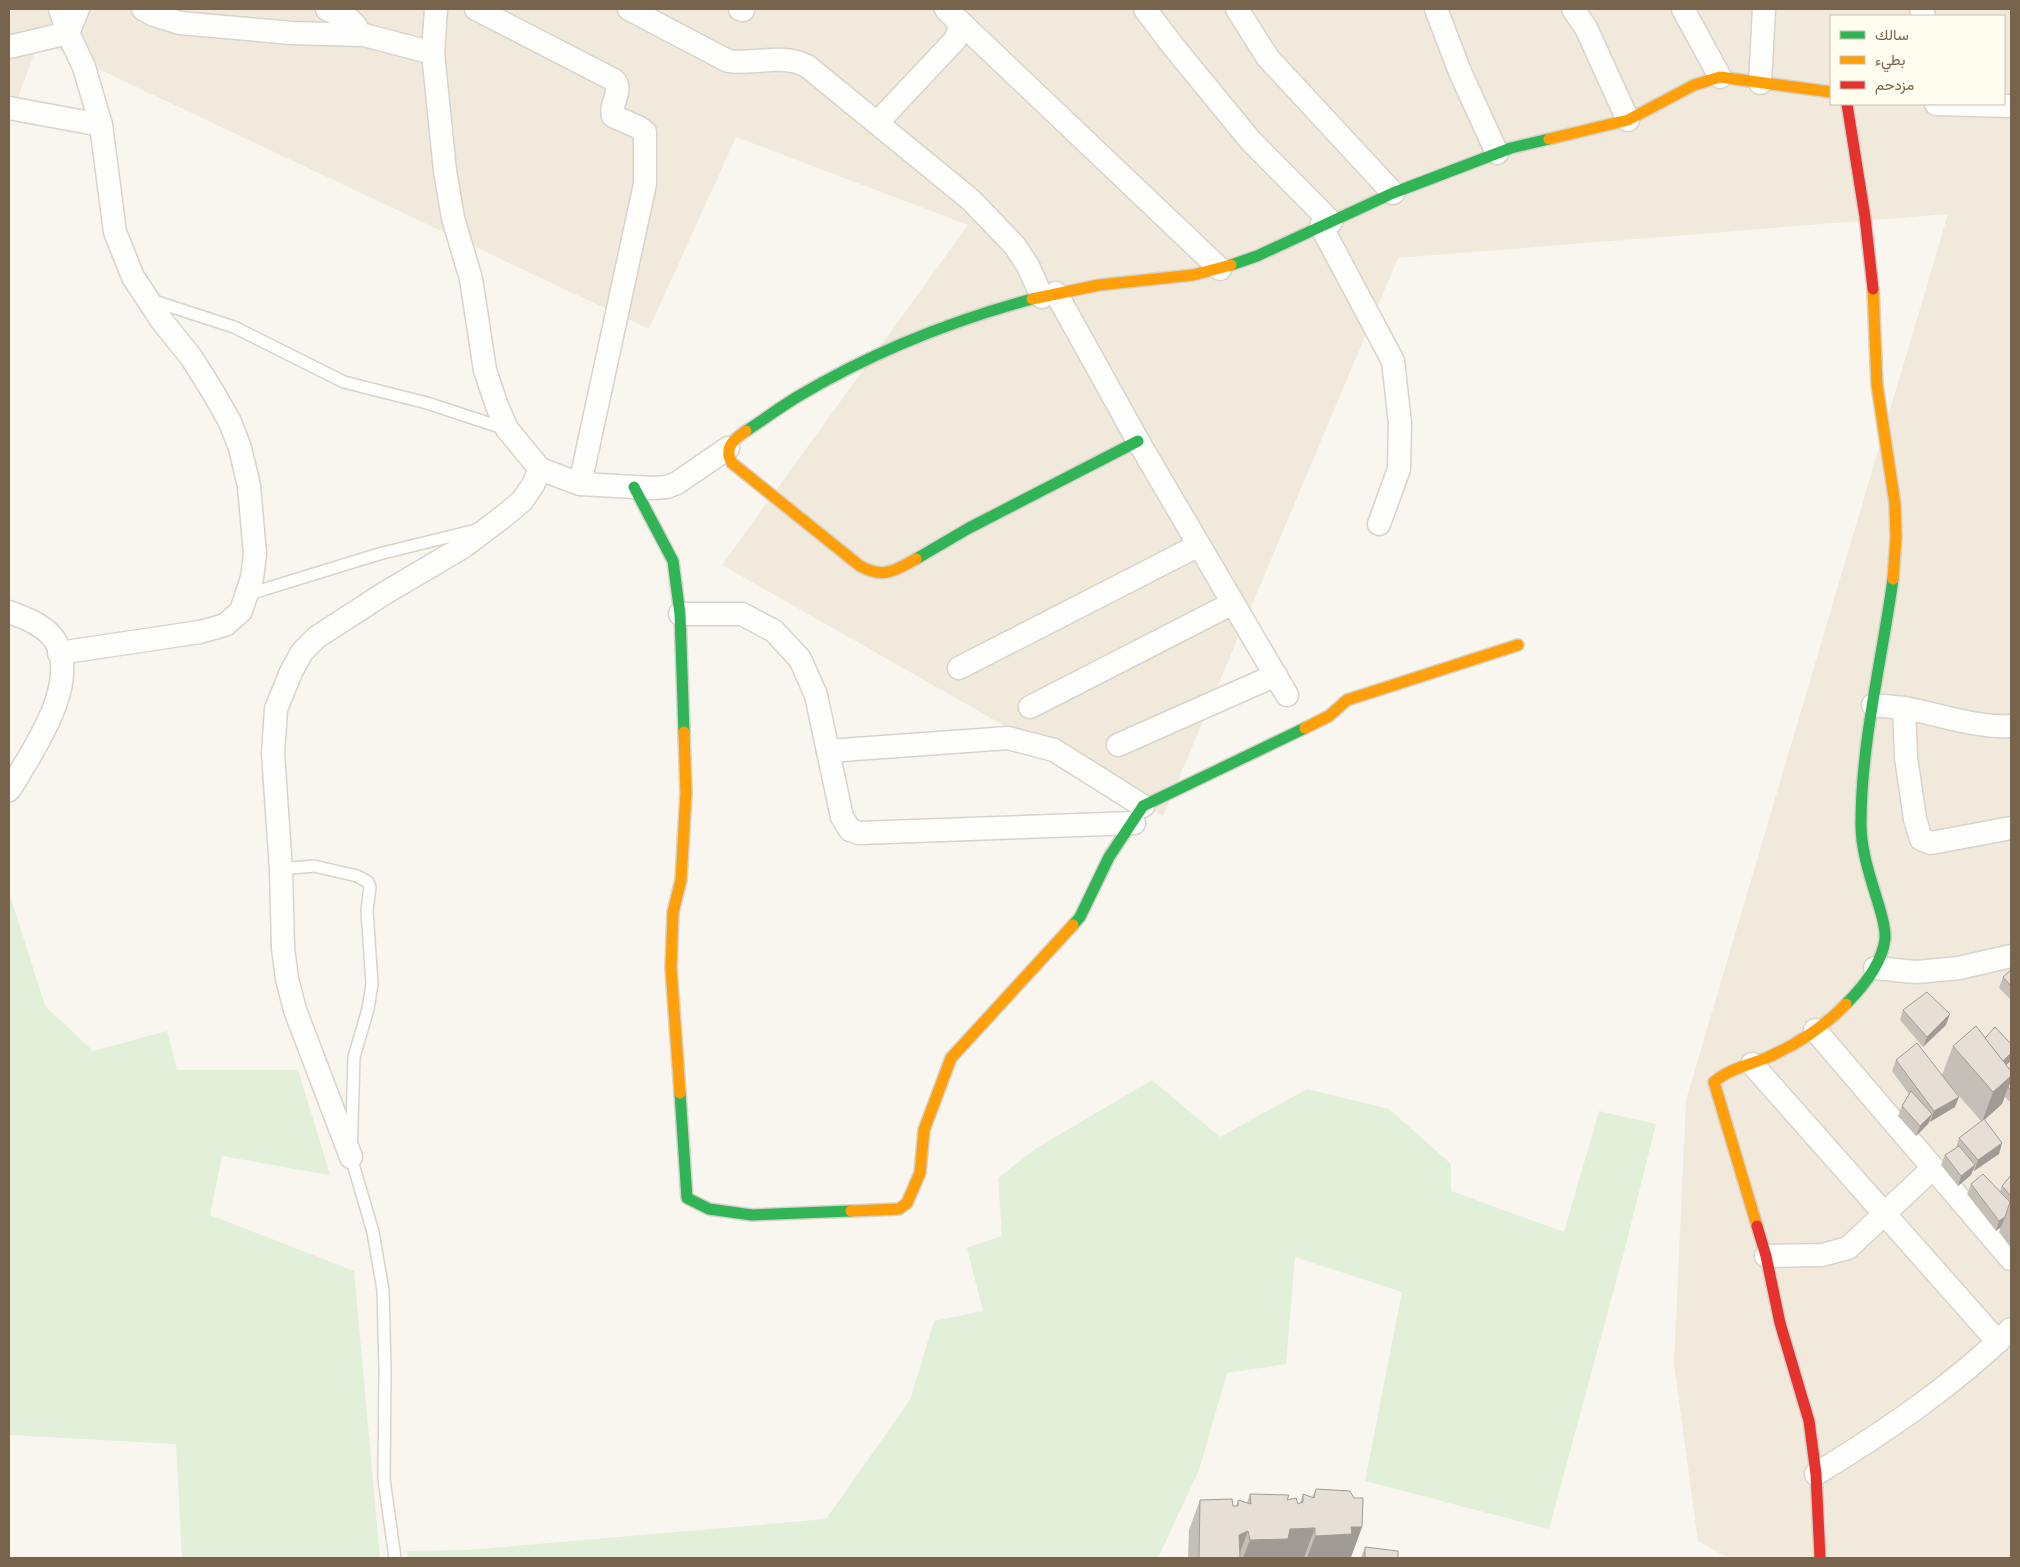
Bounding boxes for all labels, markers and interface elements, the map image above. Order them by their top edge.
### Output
legend [1830,15,2005,105]
text: سالك [1875,26,1909,44]
text: بطيء [1875,51,1905,73]
text: مزدحم [1875,76,1914,95]

